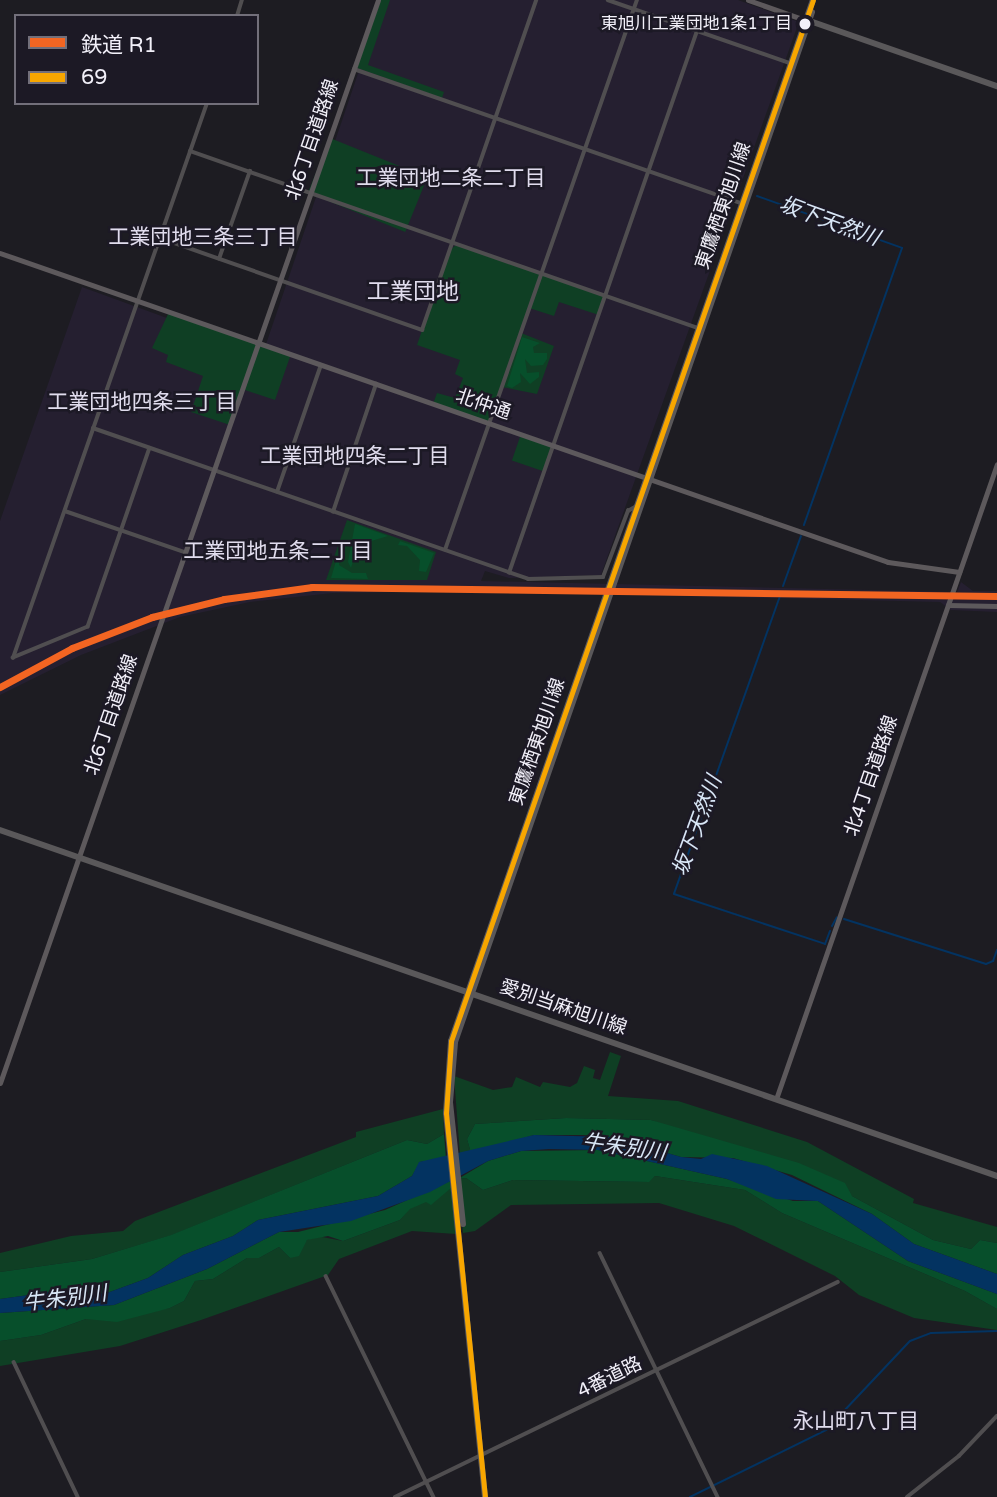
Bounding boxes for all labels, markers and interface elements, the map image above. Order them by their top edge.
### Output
legend [14,14,259,105]
place label: 東旭川工業団地1条1丁目 [601,14,792,34]
marker: 東旭川工業団地1条1丁目 [798,17,812,31]
text: 鉄道 R1 [81,33,157,58]
text: 69 [81,65,107,90]
street label: 北6丁目道路線 [282,77,344,203]
street label: 東鷹栖東旭川線 [692,139,756,273]
district label: 工業団地二条二丁目 [357,166,545,192]
water label: 坂下天然川 [775,192,883,252]
district label: 工業団地三条三丁目 [109,225,297,251]
district label: 工業団地 [367,278,459,306]
street label: 北仲通 [452,385,514,425]
district label: 工業団地四条三丁目 [48,390,236,416]
district label: 工業団地四条二丁目 [261,444,449,470]
district label: 工業団地五条二丁目 [184,539,372,565]
street label: 北6丁目道路線 [81,652,143,778]
street label: 東鷹栖東旭川線 [506,675,570,809]
street label: 北4丁目道路線 [841,713,903,839]
water label: 坂下天然川 [668,772,728,880]
street label: 愛別当麻旭川線 [496,976,630,1040]
water label: 牛朱別川 [581,1130,667,1166]
water label: 牛朱別川 [22,1281,108,1317]
street label: 4番道路 [574,1353,646,1403]
district label: 永山町八丁目 [793,1409,919,1435]

